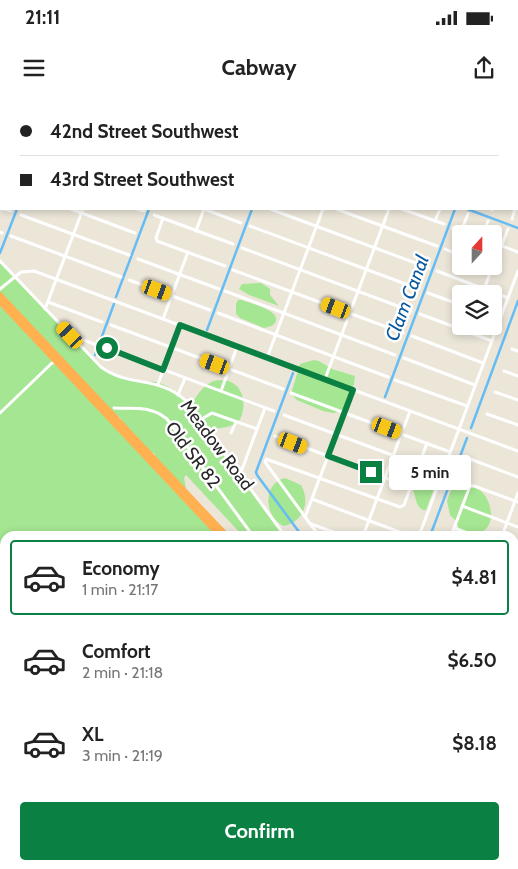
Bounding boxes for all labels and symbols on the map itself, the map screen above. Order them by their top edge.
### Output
north arrow [452,225,502,275]
water label: Clam Canal [380,251,434,344]
car [140,278,173,302]
car [319,296,352,320]
car [54,319,85,351]
route start [96,337,118,359]
car [198,352,231,376]
street label: Meadow Road [176,395,258,495]
car [370,416,403,440]
street label: Old SR 82 [161,417,225,493]
car [276,431,309,455]
callout: 5 min [388,454,471,490]
route end [360,461,382,483]

